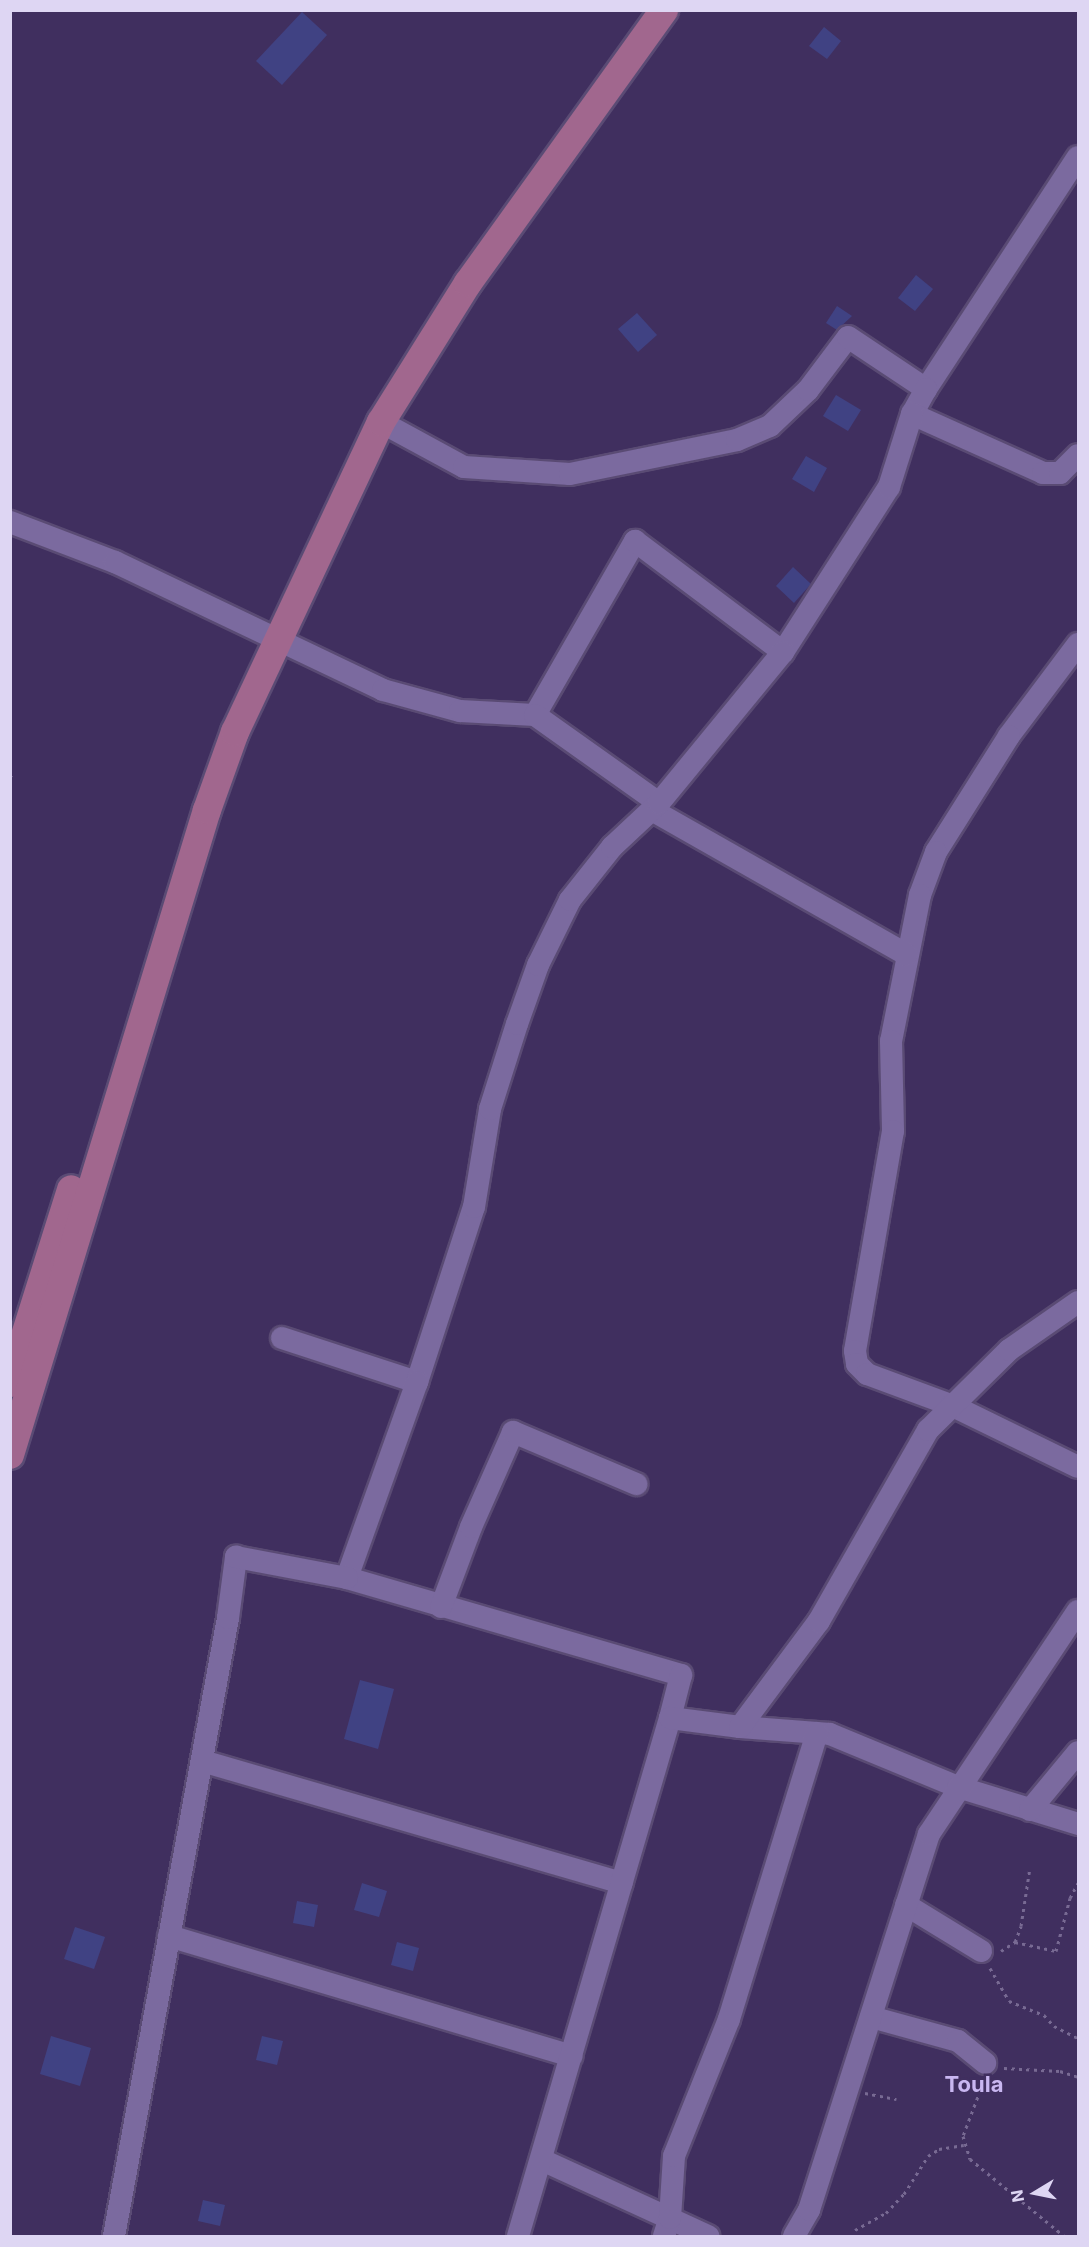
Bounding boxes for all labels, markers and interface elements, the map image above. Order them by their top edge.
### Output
district label: Toula [945,2072,1003,2098]
north arrow [1005,2163,1065,2223]
text: N [1006,2188,1028,2204]

